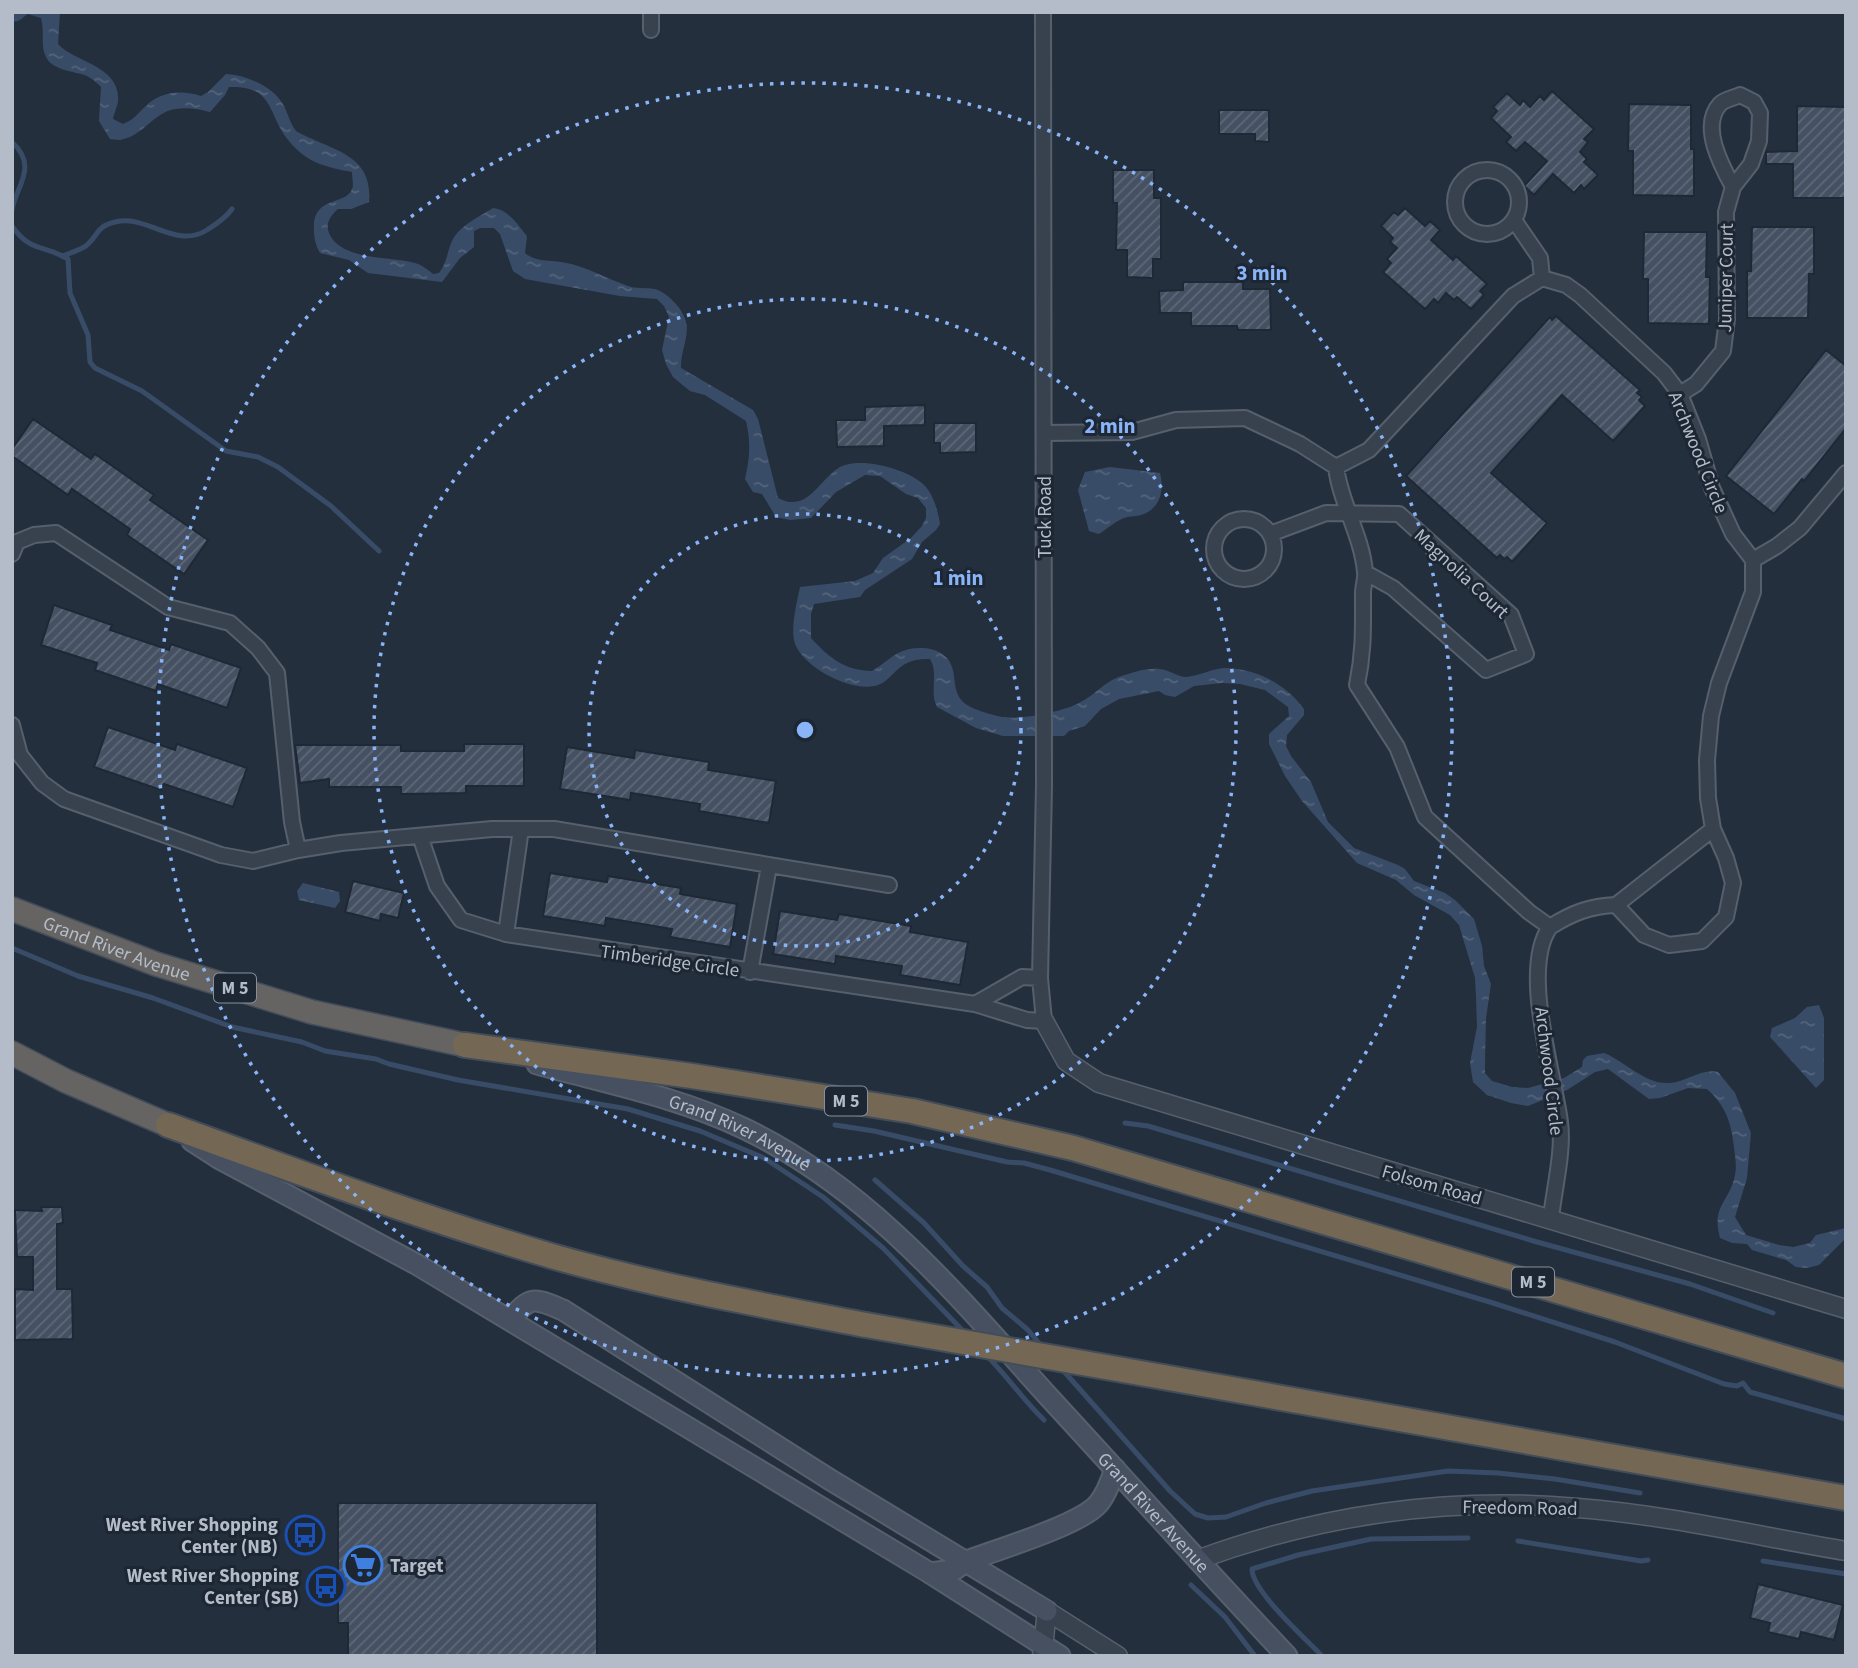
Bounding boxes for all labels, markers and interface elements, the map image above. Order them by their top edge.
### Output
street label: Juniper Court [1712,223,1741,333]
text: 3 min [1236,258,1288,288]
street label: Archwood Circle [1661,388,1734,517]
text: 2 min [1084,411,1136,441]
street label: Tuck Road [1032,476,1059,558]
street label: Magnolia Court [1408,523,1515,626]
text: 1 min [932,563,984,593]
centre of rings [793,718,817,742]
street label: Grand River Avenue [39,910,193,989]
street label: Timberidge Circle [599,938,741,985]
road number: M 5 [214,973,256,1002]
street label: Archwood Circle [1527,1005,1570,1137]
road number: M 5 [825,1086,867,1116]
street label: Grand River Avenue [665,1088,816,1178]
street label: Folsom Road [1378,1158,1485,1213]
road number: M 5 [1512,1268,1554,1296]
street label: Grand River Avenue [1091,1447,1215,1579]
street label: Freedom Road [1462,1494,1578,1523]
place label: West River Shopping Center (NB) [106,1512,278,1561]
bus stop icon: West River Shopping Center (NB) [284,1514,326,1556]
supermarket icon: Target [342,1544,384,1586]
place label: Target [390,1553,443,1580]
place label: West River Shopping Center (SB) [127,1563,299,1612]
bus stop icon: West River Shopping Center (SB) [305,1565,347,1607]

